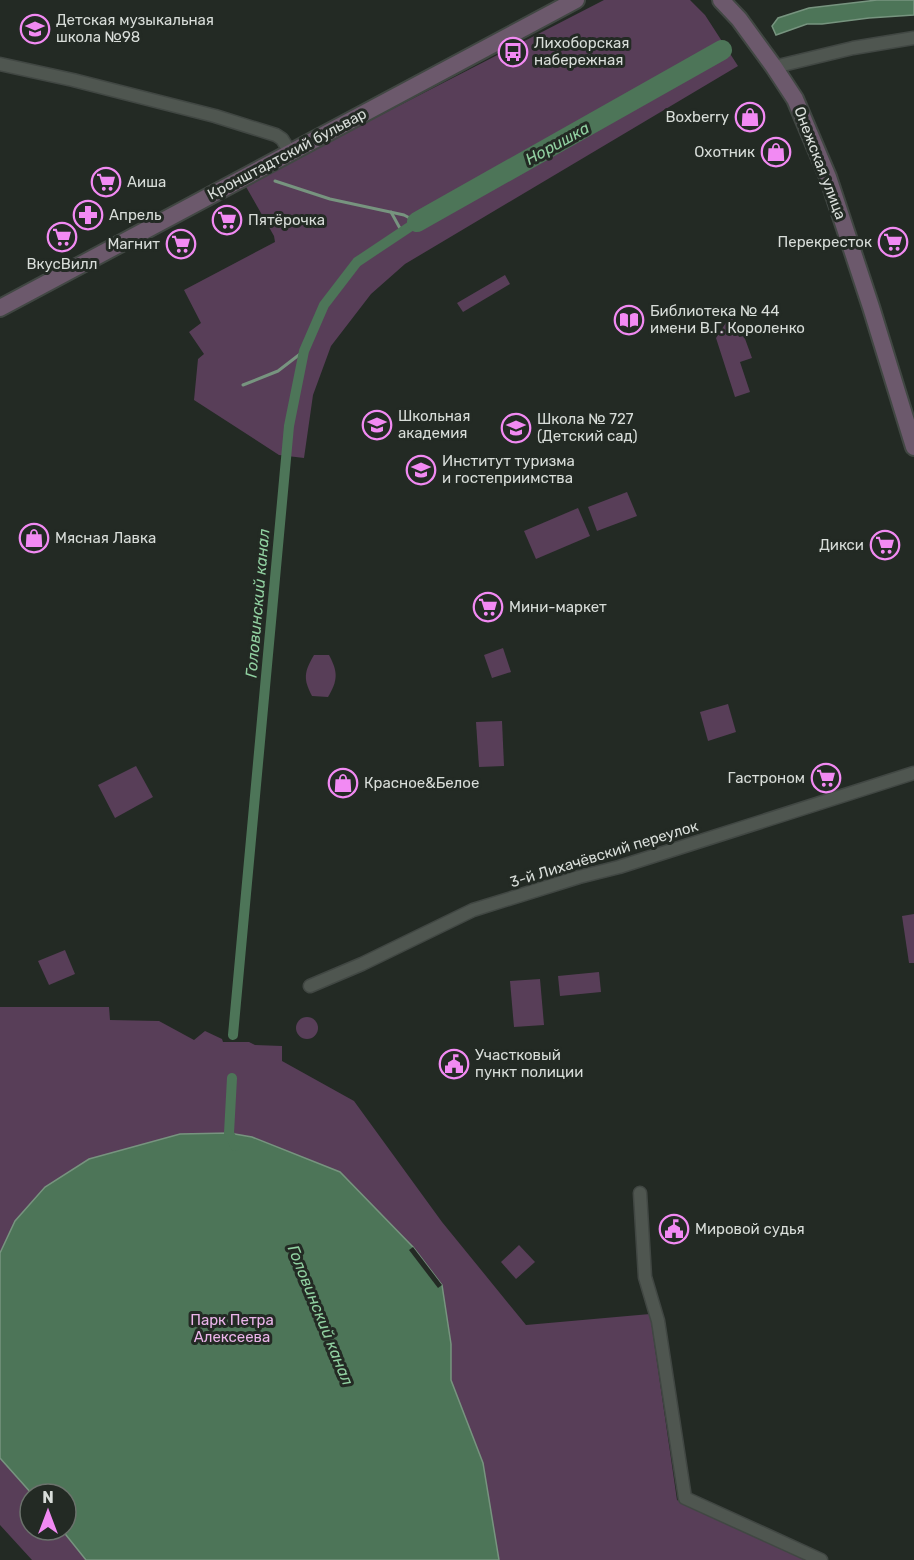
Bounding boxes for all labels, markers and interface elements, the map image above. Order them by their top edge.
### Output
place label: Детская музыкальная школа №98 [56,11,214,46]
school or university icon: Детская музыкальная школа №98 [19,13,51,45]
place label: Лихоборская набережная [534,34,629,69]
bus stop icon: Лихоборская набережная [497,36,529,68]
shop icon: Boxberry [734,101,766,133]
street label: Кронштадтский бульвар [204,104,370,204]
street label: Онежская улица [790,104,850,222]
place label: Boxberry [665,108,729,126]
water label: Норишка [522,118,593,169]
shop icon: Охотник [760,136,792,168]
place label: Охотник [694,143,755,161]
supermarket icon: Аиша [90,166,122,198]
place label: Аиша [127,173,166,191]
pharmacy icon: Апрель [72,199,104,231]
supermarket icon: Пятёрочка [211,204,243,236]
place label: Апрель [109,206,162,224]
place label: Пятёрочка [248,211,325,229]
supermarket icon: ВкусВилл [46,221,78,253]
supermarket icon: Перекресток [877,226,909,258]
supermarket icon: Магнит [165,228,197,260]
place label: Перекресток [778,233,872,251]
place label: Магнит [107,235,160,253]
place label: ВкусВилл [27,255,97,273]
place label: Библиотека № 44 имени В.Г. Короленко [650,302,805,337]
library icon: Библиотека № 44 имени В.Г. Короленко [613,304,645,336]
place label: Школьная академия [398,407,470,442]
school or university icon: Школьная академия [361,409,393,441]
place label: Школа № 727 (Детский сад) [537,410,638,445]
school or university icon: Школа № 727 (Детский сад) [500,412,532,444]
place label: Институт туризма и гостеприимства [442,452,575,487]
school or university icon: Институт туризма и гостеприимства [405,454,437,486]
shop icon: Мясная Лавка [18,522,50,554]
water label: Головинский канал [242,528,273,678]
place label: Мясная Лавка [55,529,156,547]
supermarket icon: Дикси [869,529,901,561]
place label: Дикси [819,536,864,554]
supermarket icon: Мини-маркет [472,591,504,623]
place label: Мини-маркет [509,598,607,616]
supermarket icon: Гастроном [810,762,842,794]
shop icon: Красное&Белое [327,767,359,799]
place label: Гастроном [727,769,805,787]
place label: Красное&Белое [364,774,479,792]
street label: 3-й Лихачёвский переулок [508,817,700,891]
place label: Участковый пункт полиции [475,1046,583,1081]
public building icon: Участковый пункт полиции [438,1048,470,1080]
public building icon: Мировой судья [658,1213,690,1245]
place label: Мировой судья [695,1220,805,1238]
water label: Головинский канал [284,1242,357,1388]
park label: Парк Петра Алексеева [190,1311,274,1346]
north arrow [18,1482,78,1542]
text: N [42,1488,54,1507]

